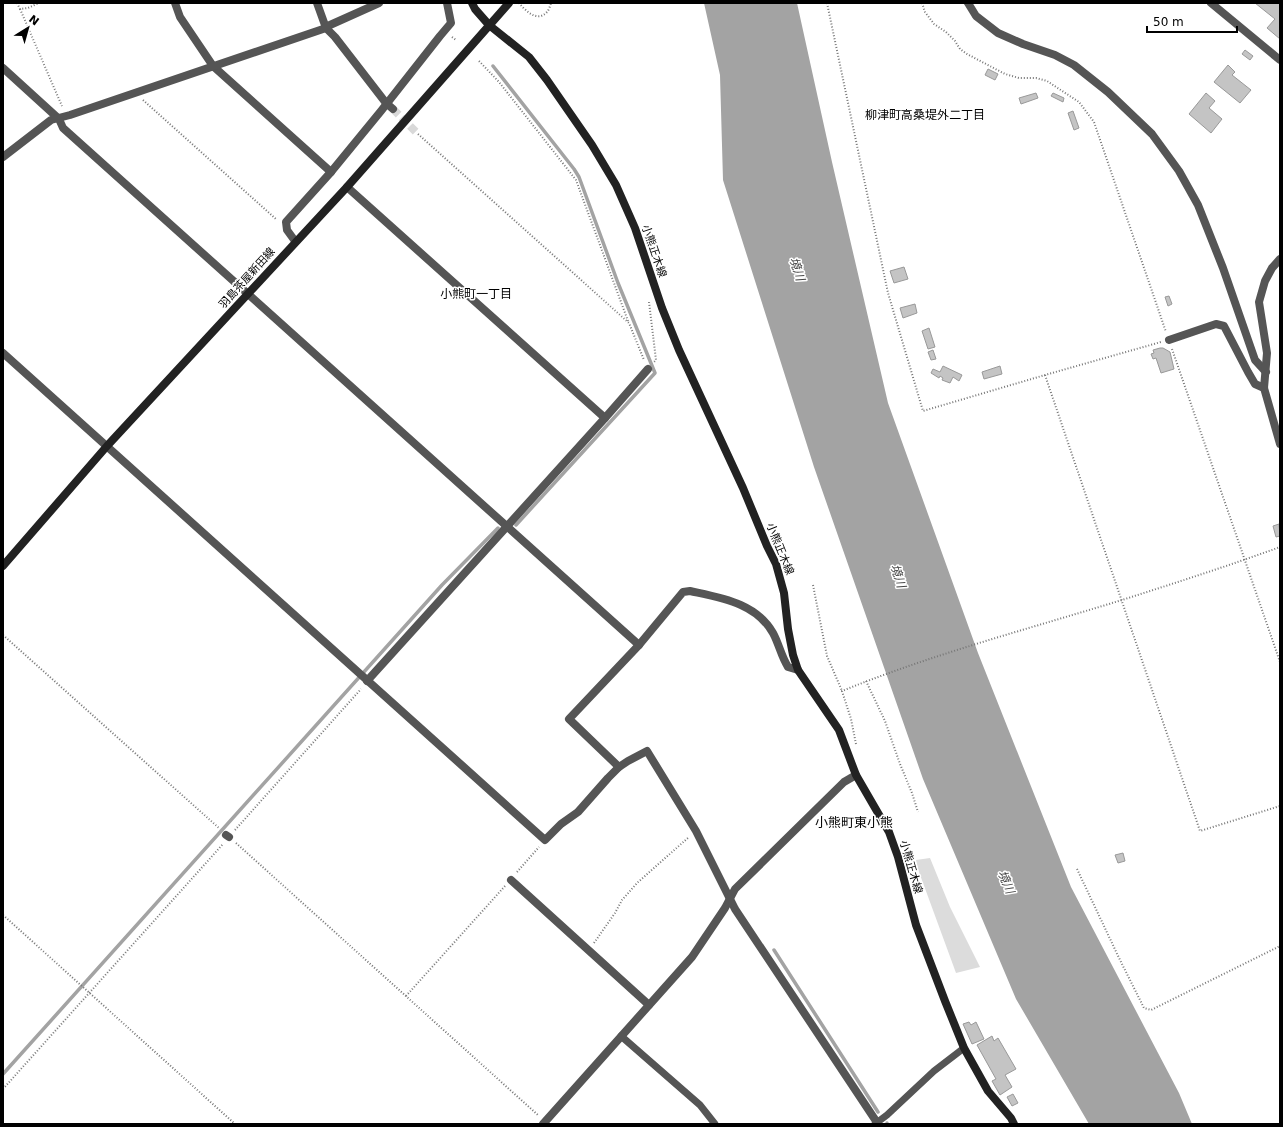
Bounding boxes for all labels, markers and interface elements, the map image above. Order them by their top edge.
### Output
north arrow [8,8,48,48]
scale bar [1147,8,1237,34]
text: N [26,12,41,28]
text: 50 m [1153,15,1184,29]
district label: 柳津町高桑堤外二丁目 [865,108,985,122]
street label: 小熊正木線 [639,223,669,279]
street label: 羽島茶屋新田線 [216,245,278,311]
water label: 境川 [787,255,808,284]
district label: 小熊町一丁目 [440,287,512,301]
street label: 小熊正木線 [764,521,796,577]
water label: 境川 [888,562,909,591]
district label: 小熊町東小熊 [815,815,893,830]
street label: 小熊正木線 [897,839,925,895]
water label: 境川 [995,868,1018,898]

